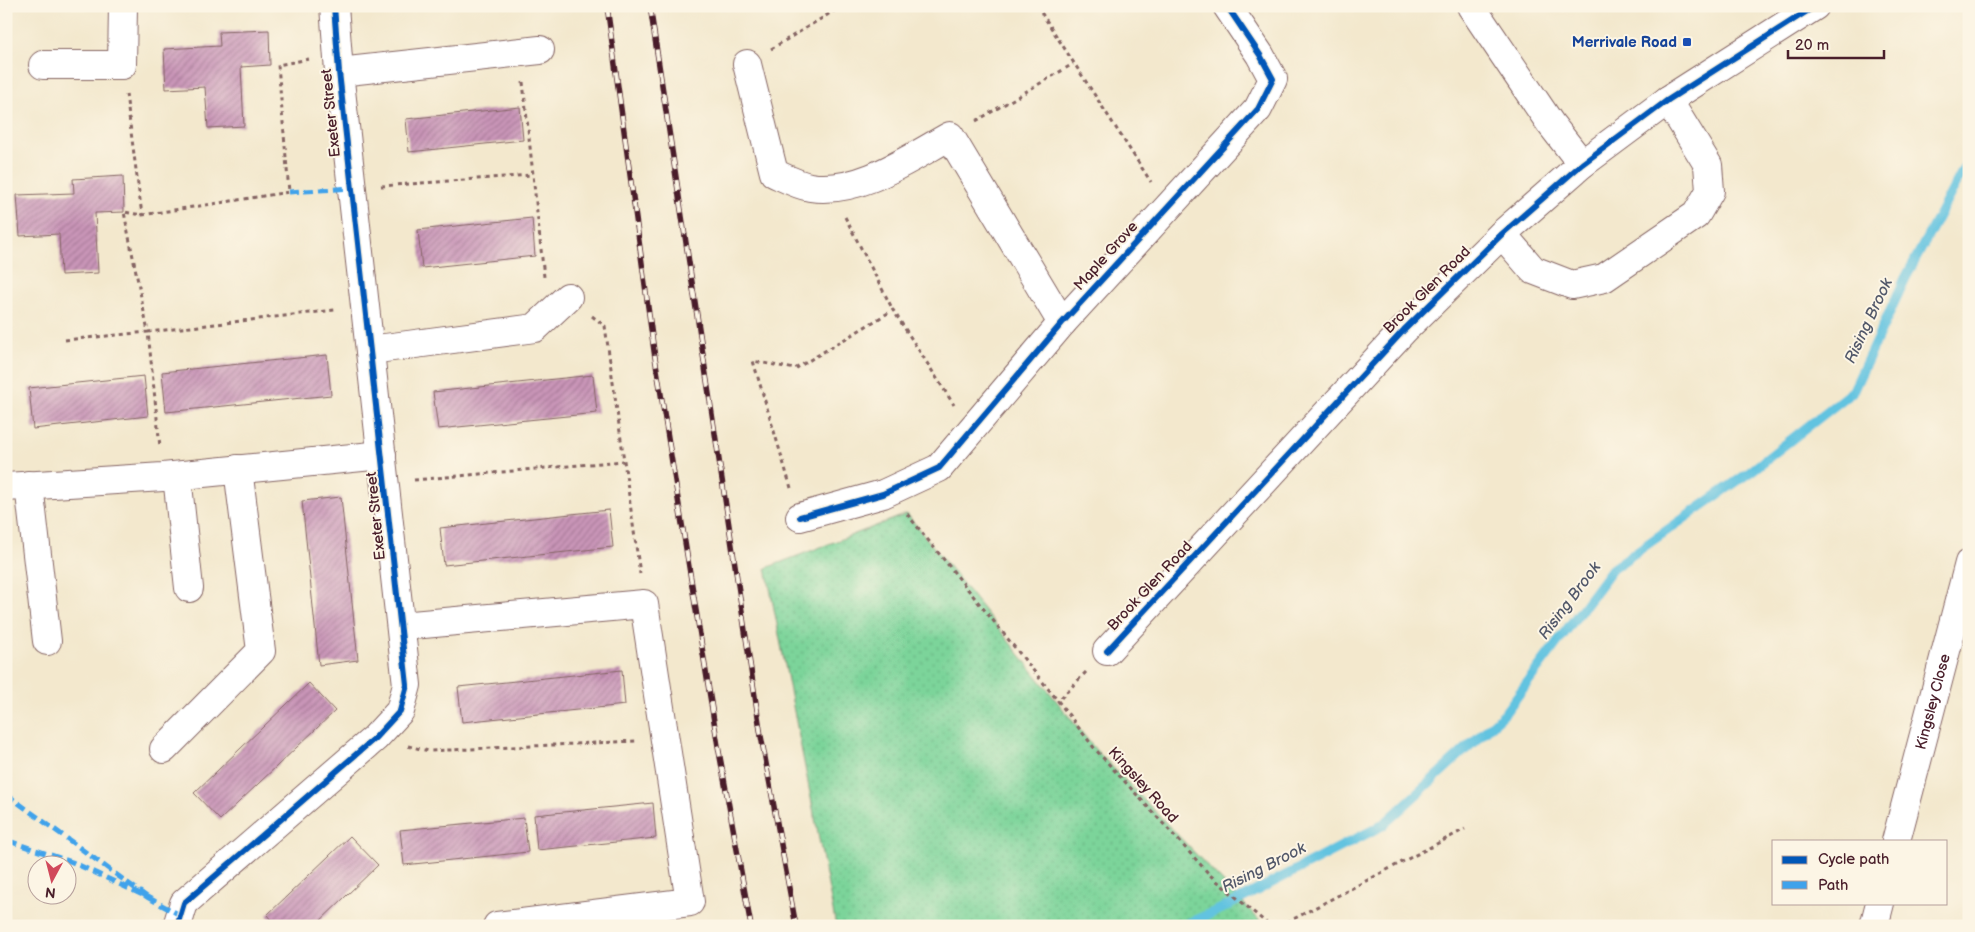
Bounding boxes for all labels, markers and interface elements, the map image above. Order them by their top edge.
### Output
scale bar [1788,28,1884,60]
place label: Merrivale Road [1572,33,1677,52]
marker: Merrivale Road [1681,36,1693,48]
text: 20 m [1795,36,1829,55]
street label: Exeter Street [317,67,345,158]
street label: Maple Grove [1070,217,1142,295]
street label: Brook Glen Road [1379,242,1475,338]
water label: Rising Brook [1841,274,1898,367]
street label: Exeter Street [362,470,390,561]
street label: Brook Glen Road [1103,537,1197,635]
water label: Rising Brook [1535,558,1606,643]
street label: Kingsley Close [1911,652,1954,752]
street label: Kingsley Road [1104,743,1182,827]
water label: Rising Brook [1219,838,1310,897]
legend [1772,840,1948,904]
text: Cycle path [1818,850,1889,869]
north arrow [28,854,78,904]
text: Path [1818,876,1848,895]
text: N [44,883,57,901]

